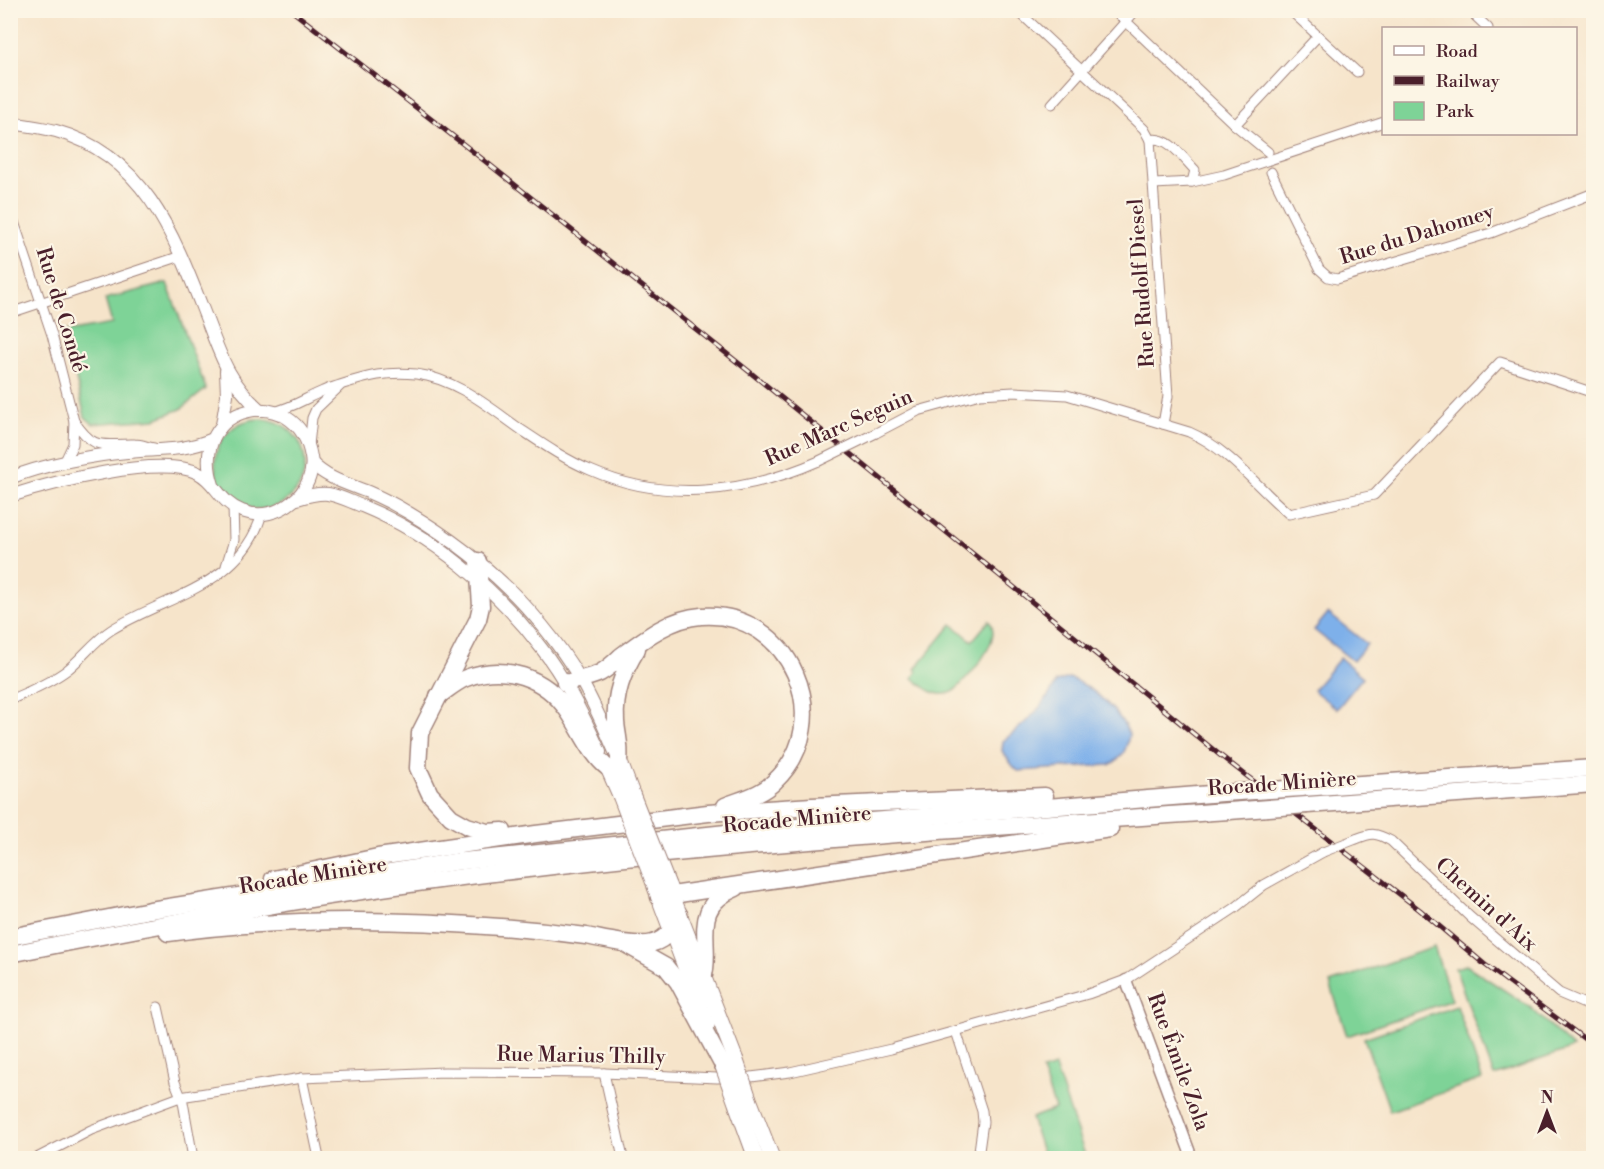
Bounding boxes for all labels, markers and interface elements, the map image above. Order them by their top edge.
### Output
legend [1382,27,1577,135]
text: Road [1436,40,1479,63]
text: Railway [1436,70,1500,93]
text: Park [1436,100,1475,123]
street label: Rue Rudolf Diesel [1123,197,1161,369]
street label: Rue du Dahomey [1337,199,1498,271]
street label: Rue de Condé [30,244,92,376]
street label: Rue Marc Seguin [761,384,917,472]
street label: Rocade Minière [1207,766,1357,802]
street label: Rocade Minière [722,801,872,839]
street label: Rocade Minière [237,851,389,901]
street label: Chemin d'Aix [1430,852,1543,958]
street label: Rue Émile Zola [1141,989,1217,1135]
street label: Rue Marius Thilly [496,1042,667,1070]
north arrow [1517,1082,1577,1142]
text: N [1541,1088,1554,1108]

